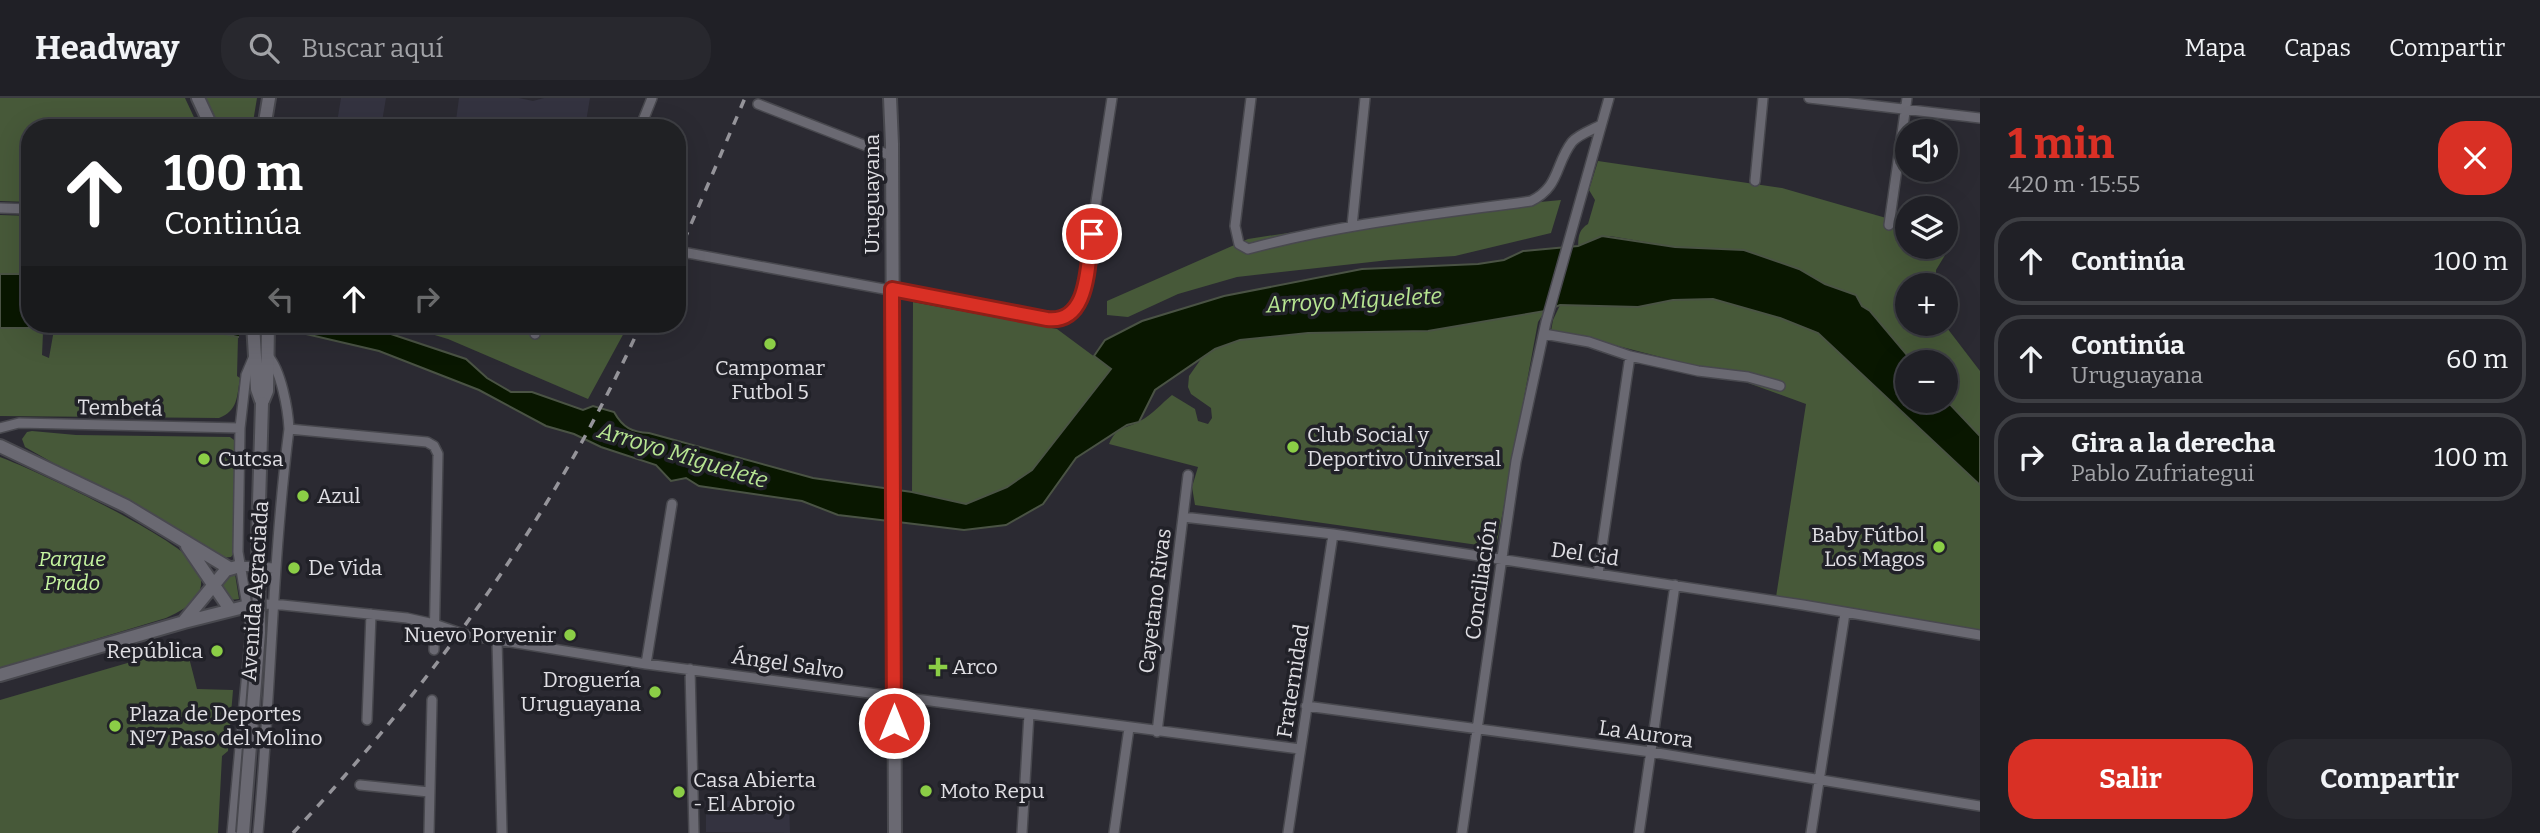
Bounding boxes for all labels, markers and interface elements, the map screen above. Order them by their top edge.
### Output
search box [221,17,711,80]
text: Headway [35,28,179,68]
icon: search [245,29,283,67]
text: Buscar aquí [301,33,443,64]
text: Mapa [2184,34,2246,62]
text: Capas [2284,34,2351,62]
text: Compartir [2389,34,2505,62]
map controls [1895,119,1958,413]
button: sound [1895,119,1958,182]
text: 1 min [2008,119,2114,169]
button: close [2438,121,2512,195]
street label: Uruguayana [859,133,885,254]
text: 100 m [164,144,303,203]
icon: ahead [49,147,140,238]
text: 420 m · 15:55 [2008,170,2140,198]
button: layers [1895,196,1958,259]
text: Continúa [164,204,301,242]
pin [1062,204,1122,264]
icon: arrive [1073,215,1111,253]
icon: ahead [2012,242,2050,280]
text: Continúa [2071,246,2185,277]
text: 100 m [2434,246,2508,277]
button: + [1895,273,1958,336]
icon: left [262,280,300,318]
icon: ahead [335,280,373,318]
icon: right [408,280,446,318]
water label: Arroyo Miguelete [1264,281,1443,319]
text: Continúa [2071,330,2185,361]
marker: Campomar Futbol 5 [762,336,778,352]
icon: ahead [2012,340,2050,378]
text: 60 m [2446,344,2508,375]
button: − [1895,350,1958,413]
place label: Campomar Futbol 5 [715,355,825,405]
text: Uruguayana [2071,361,2203,389]
street label: Tembetá [77,394,163,422]
water label: Arroyo Miguelete [594,416,772,494]
place label: Club Social y Deportivo Universal [1307,422,1501,472]
text: Gira a la derecha [2071,428,2275,459]
icon: right [2012,438,2050,476]
marker: Club Social y Deportivo Universal [1285,439,1301,455]
text: 100 m [2434,442,2508,473]
place label: Cutcsa [218,446,284,472]
marker: Cutcsa [196,451,212,467]
text: Pablo Zufriategui [2071,459,2254,487]
place label: Azul [317,483,361,509]
marker: Azul [295,488,311,504]
street label: Avenida Agraciada [236,499,274,682]
street label: Conciliación [1460,518,1502,642]
place label: Baby Fútbol Los Magos [1811,522,1925,572]
street label: Cayetano Rivas [1133,527,1177,675]
street label: Del Cid [1549,536,1621,572]
marker: Baby Fútbol Los Magos [1931,539,1947,555]
park label: Parque Prado [38,546,106,596]
place label: De Vida [308,555,383,581]
marker: De Vida [286,560,302,576]
place label: Nuevo Porvenir [404,622,556,648]
street label: Fraternidad [1271,622,1315,740]
marker: Nuevo Porvenir [562,627,578,643]
place label: República [106,638,204,664]
marker: República [209,643,225,659]
street label: Ángel Salvo [730,643,846,685]
place label: Arco [952,654,998,680]
marker: Arco [930,659,946,675]
place label: Droguería Uruguayana [521,667,642,717]
marker: Droguería Uruguayana [647,684,663,700]
position arrow [857,686,931,760]
place label: Plaza de Deportes Nº7 Paso del Molino [129,701,323,751]
street label: La Aurora [1597,714,1695,754]
marker: Plaza de Deportes Nº7 Paso del Molino [107,718,123,734]
button: Salir [2008,739,2253,819]
button: Compartir [2267,739,2512,819]
place label: Casa Abierta - El Abrojo [693,767,817,817]
place label: Moto Repu [940,778,1044,804]
marker: Moto Repu [918,783,934,799]
marker: Casa Abierta - El Abrojo [671,784,687,800]

